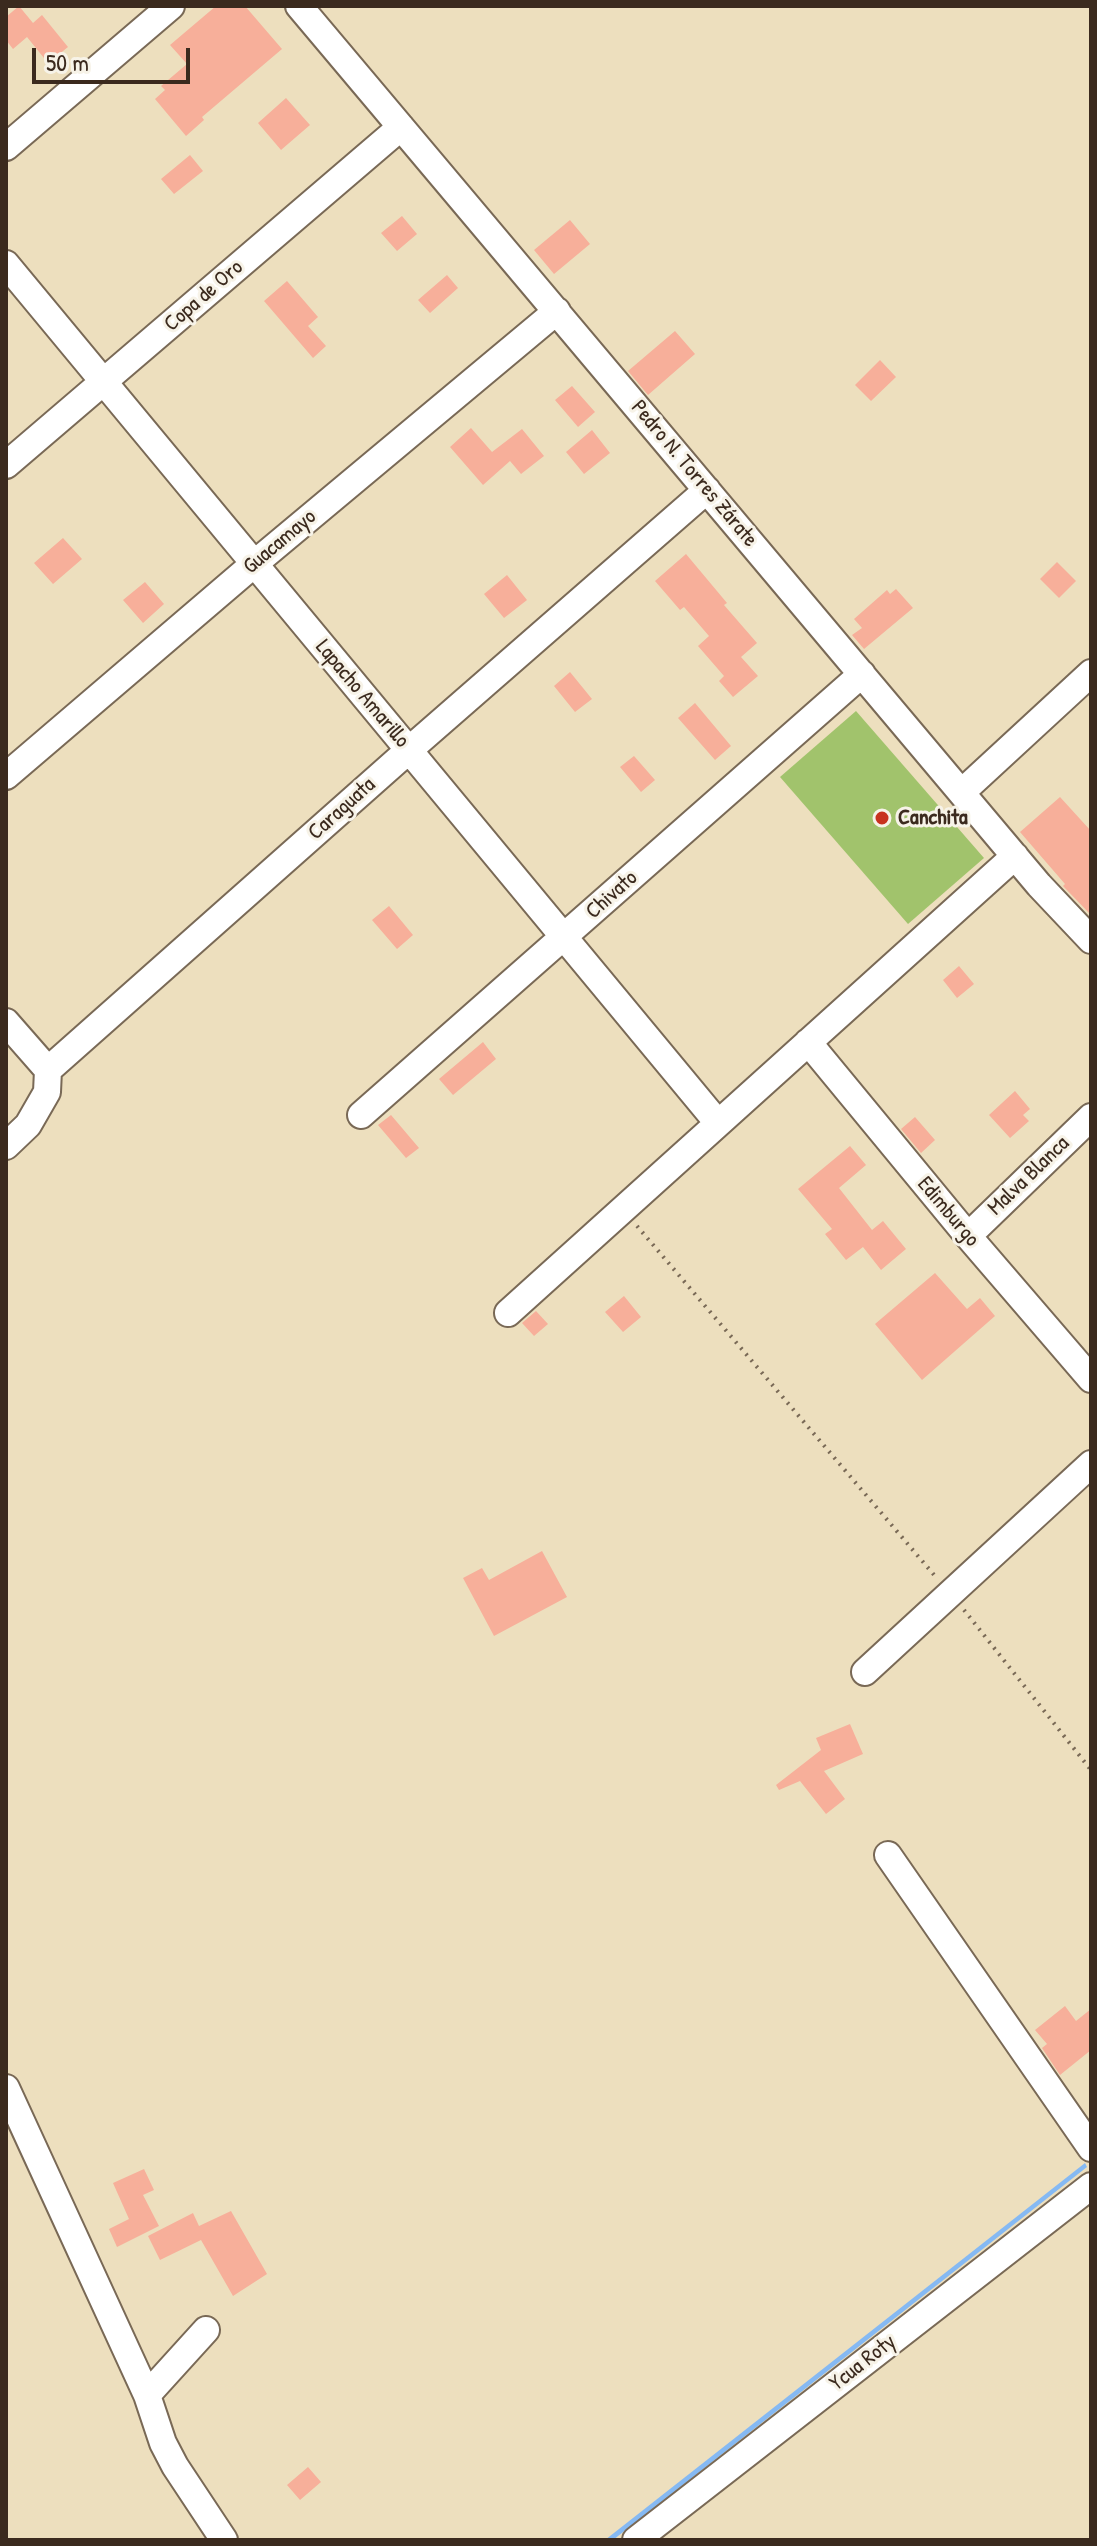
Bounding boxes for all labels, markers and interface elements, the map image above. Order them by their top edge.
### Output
scale bar [36,32,194,82]
text: 50 m [46,46,89,78]
street label: Copa de Oro [159,255,249,337]
street label: Pedro N. Torres Zárate [625,395,763,553]
street label: Guacamayo [238,504,322,580]
street label: Lapacho Amarillo [309,635,415,753]
street label: Caraguata [303,772,381,846]
place label: Canchita [898,805,968,831]
marker: Canchita [873,809,891,827]
street label: Chivato [581,865,643,925]
street label: Malva Blanca [983,1131,1075,1221]
street label: Edimburgo [911,1172,985,1252]
street label: Ycua Roty [825,2329,901,2397]

